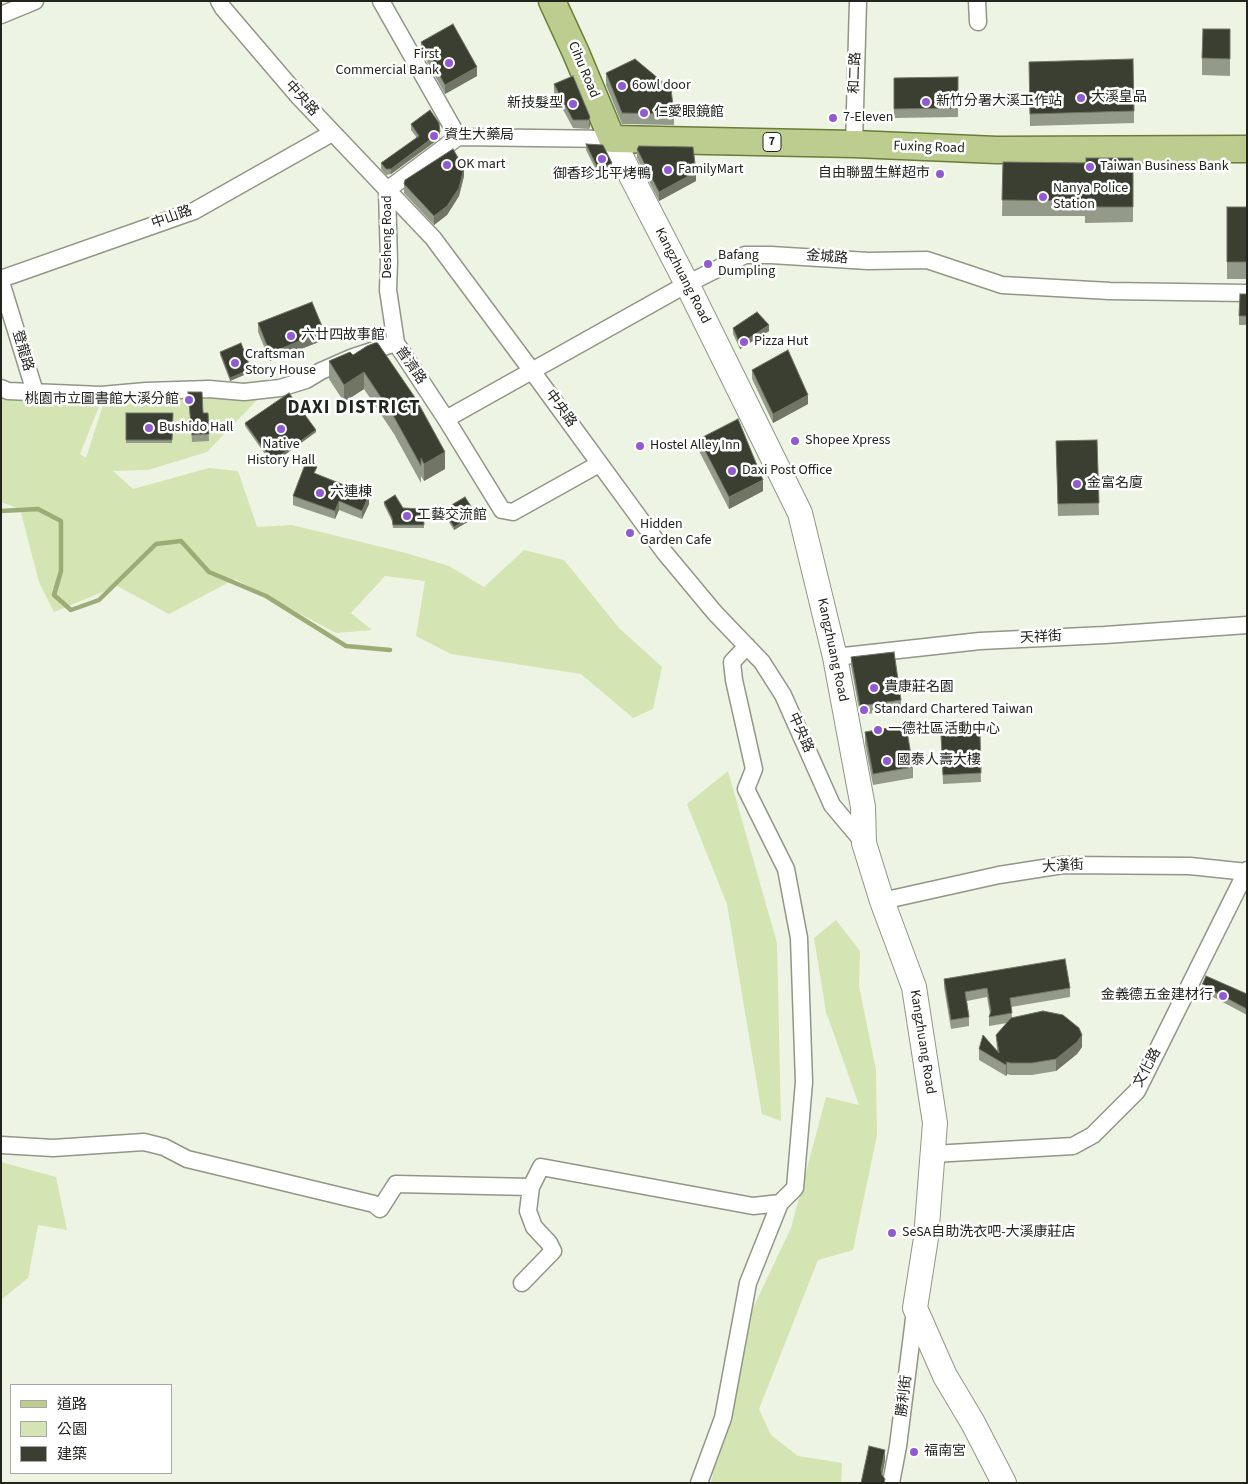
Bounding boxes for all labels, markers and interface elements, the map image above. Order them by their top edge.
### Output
street label: Cihu Road [564,39,602,101]
place label: First Commercial Bank [335,47,439,80]
street label: 和二路 [847,52,865,94]
marker: First Commercial Bank [443,57,455,69]
street label: 中央路 [281,78,321,120]
place label: 6owl door [632,78,691,94]
marker: 6owl door [616,80,628,92]
place label: 大溪皇品 [1091,90,1147,106]
marker: 大溪皇品 [1075,92,1087,104]
place label: 新竹分署大溪工作站 [936,94,1062,110]
place label: 新技髮型 [507,96,563,112]
marker: 新竹分署大溪工作站 [920,96,932,108]
marker: 新技髮型 [567,98,579,110]
place label: 仁愛眼鏡館 [654,105,724,121]
marker: 仁愛眼鏡館 [638,107,650,119]
place label: 7-Eleven [843,110,893,126]
marker: 7-Eleven [827,112,839,124]
place label: 資生大藥局 [444,128,514,144]
marker: 資生大藥局 [428,130,440,142]
road number: 7 [763,132,781,152]
street label: Fuxing Road [893,138,965,158]
marker: 御香珍北平烤鴨 [596,153,608,165]
place label: OK mart [457,157,505,173]
marker: OK mart [441,159,453,171]
place label: Taiwan Business Bank [1100,159,1229,175]
marker: Taiwan Business Bank [1084,161,1096,173]
place label: FamilyMart [678,162,743,178]
marker: FamilyMart [662,164,674,176]
place label: 自由聯盟生鮮超市 [818,166,930,182]
place label: 御香珍北平烤鴨 [553,167,651,183]
marker: 自由聯盟生鮮超市 [934,168,946,180]
place label: Nanya Police Station [1053,181,1128,213]
marker: Nanya Police Station [1037,191,1049,203]
street label: Desheng Road [380,195,396,279]
street label: 中山路 [149,203,195,233]
street label: Kangzhuang Road [651,225,713,327]
place label: Bafang Dumpling [718,248,775,280]
street label: 金城路 [805,248,849,268]
marker: Bafang Dumpling [702,258,714,270]
street label: 登龍路 [8,328,36,374]
place label: 六廿四故事館 [301,328,385,344]
marker: 六廿四故事館 [285,330,297,342]
place label: Pizza Hut [754,334,808,350]
marker: Pizza Hut [738,336,750,348]
street label: 普濟路 [391,344,429,388]
place label: Craftsman Story House [245,347,316,380]
marker: Craftsman Story House [229,357,241,369]
street label: 中央路 [541,387,579,431]
place label: 桃園市立圖書館大溪分館 [25,392,179,408]
marker: 桃園市立圖書館大溪分館 [183,394,195,406]
district label: DAXI DISTRICT [286,398,422,420]
place label: Bushido Hall [159,420,233,436]
marker: Bushido Hall [143,422,155,434]
marker: Native History Hall [275,423,287,435]
place label: Shopee Xpress [805,433,890,449]
marker: Shopee Xpress [789,435,801,447]
place label: Native History Hall [247,437,315,470]
place label: Hostel Alley Inn [650,438,740,454]
marker: Hostel Alley Inn [634,440,646,452]
place label: Daxi Post Office [742,463,832,479]
marker: Daxi Post Office [726,465,738,477]
place label: 金富名廈 [1087,476,1143,492]
marker: 金富名廈 [1071,478,1083,490]
place label: 六連棟 [330,485,372,501]
marker: 六連棟 [314,487,326,499]
place label: 工藝交流館 [417,508,487,524]
marker: 工藝交流館 [401,510,413,522]
place label: Hidden Garden Cafe [640,517,712,550]
marker: Hidden Garden Cafe [624,527,636,539]
street label: Kangzhuang Road [813,597,851,703]
street label: 天祥街 [1020,629,1062,647]
place label: 貴康莊名園 [884,680,954,696]
marker: 貴康莊名園 [868,682,880,694]
place label: Standard Chartered Taiwan [874,702,1033,718]
marker: Standard Chartered Taiwan [858,704,870,716]
street label: 中央路 [784,710,816,756]
place label: 一德社區活動中心 [888,722,1000,738]
marker: 一德社區活動中心 [872,724,884,736]
place label: 國泰人壽大樓 [897,753,981,769]
marker: 國泰人壽大樓 [881,755,893,767]
street label: 大漢街 [1041,857,1085,877]
place label: 金義德五金建材行 [1101,988,1213,1004]
street label: Kangzhuang Road [905,989,939,1095]
marker: 金義德五金建材行 [1217,990,1229,1002]
street label: 文化路 [1131,1046,1165,1090]
place label: SeSA自助洗衣吧-大溪康莊店 [902,1225,1076,1241]
marker: SeSA自助洗衣吧-大溪康莊店 [886,1227,898,1239]
street label: 勝利街 [894,1374,916,1418]
legend [10,1384,172,1474]
text: 道路 [57,1394,87,1415]
text: 公園 [57,1419,87,1440]
text: 建築 [57,1444,87,1465]
place label: 福南宮 [924,1444,966,1460]
marker: 福南宮 [908,1446,920,1458]

